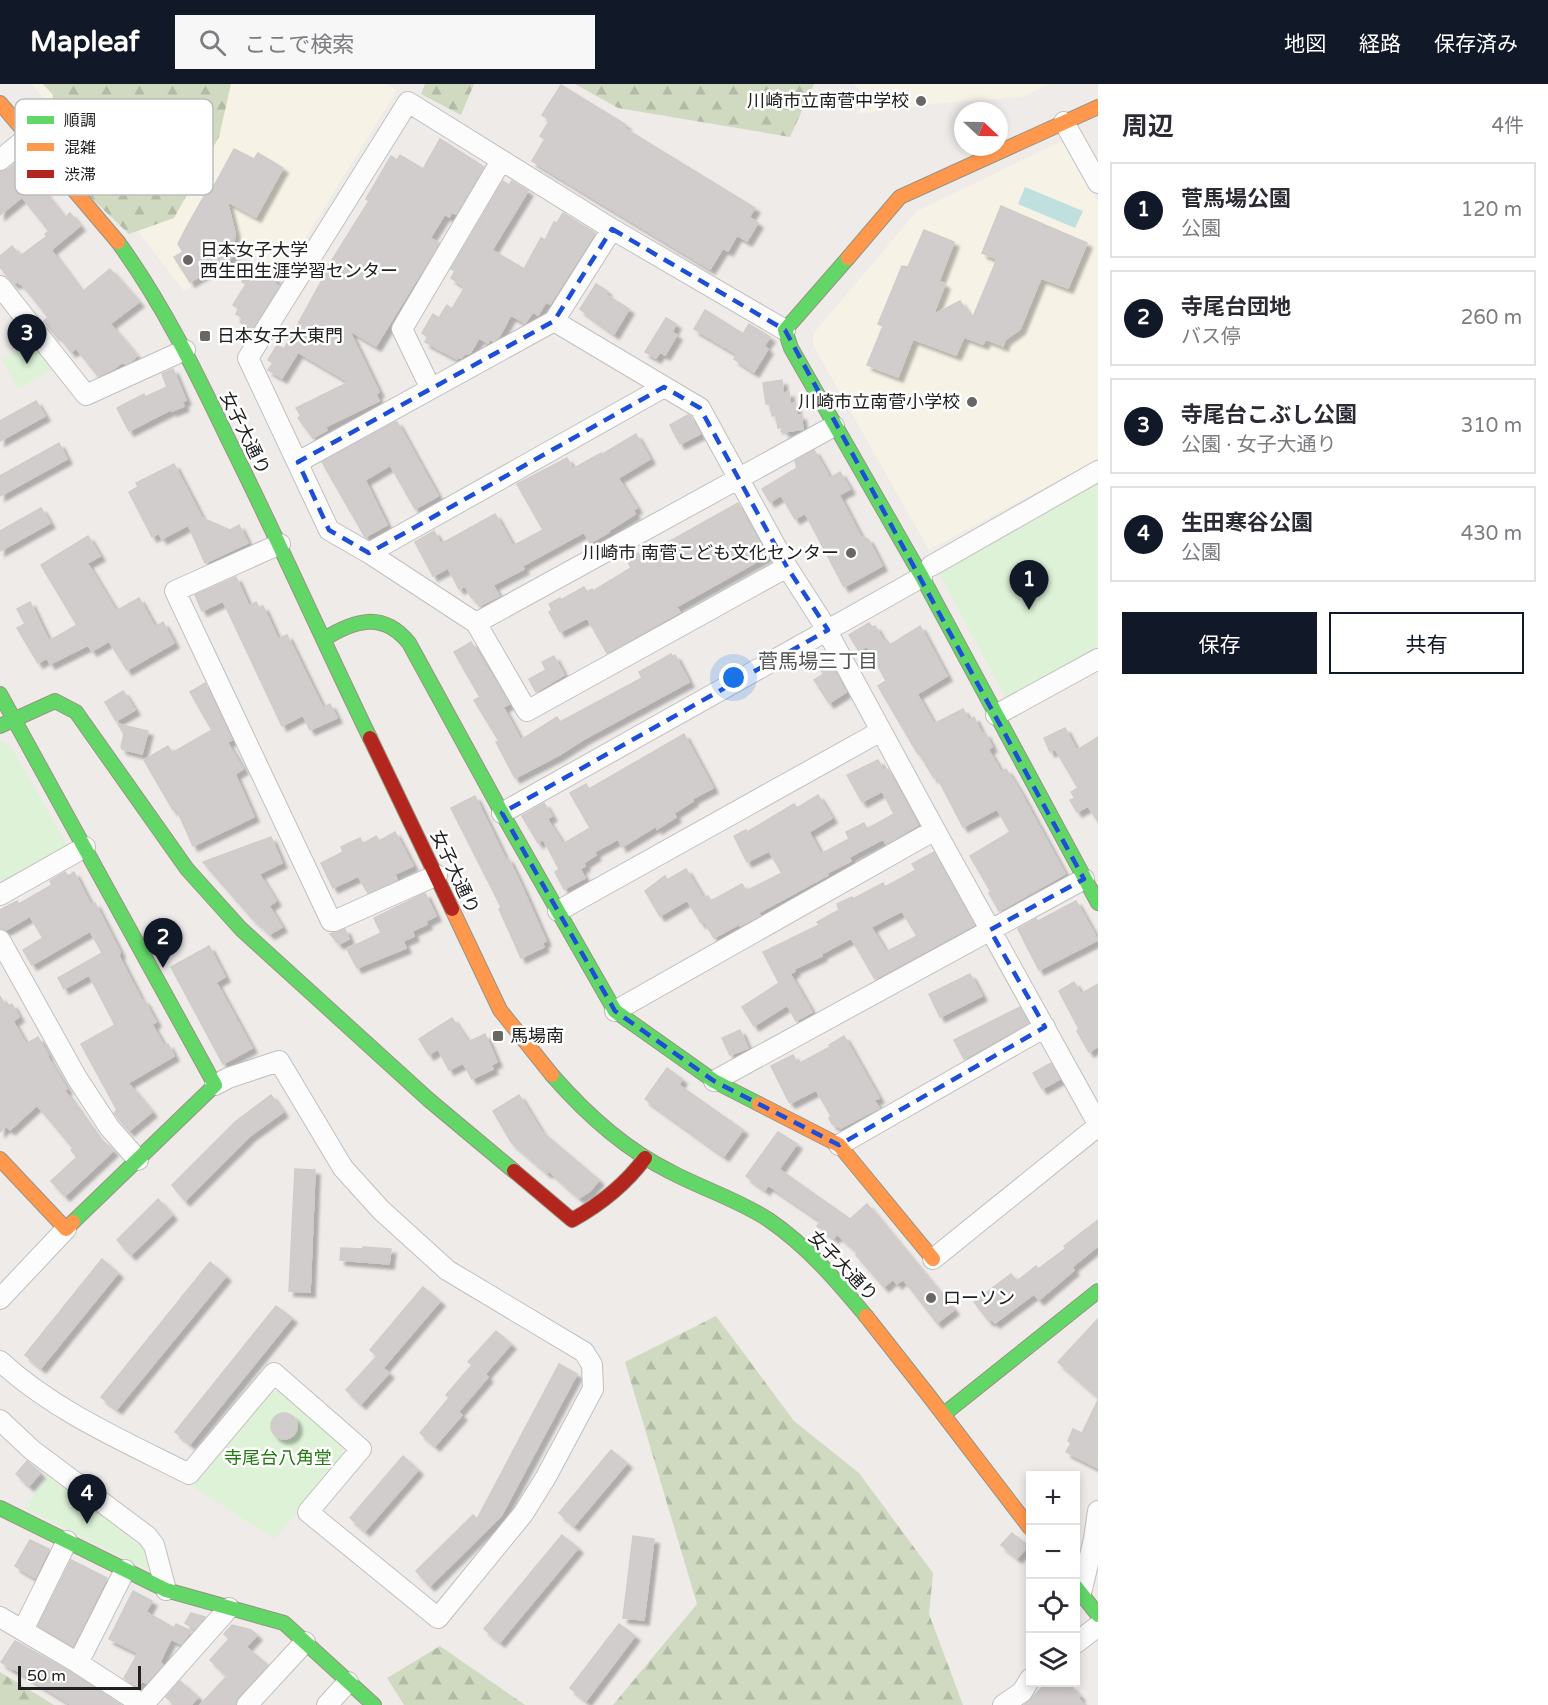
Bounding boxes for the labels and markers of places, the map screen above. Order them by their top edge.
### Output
place label: 川崎市立南菅中学校 [747,90,909,112]
marker: 川崎市立南菅中学校 [914,94,928,108]
place label: 日本女子大学 西生田生涯学習センター [200,239,398,282]
marker: 日本女子大学 西生田生涯学習センター [181,253,195,267]
pin: 3 [8,314,46,364]
place label: 日本女子大東門 [217,325,343,347]
marker: 日本女子大東門 [198,329,212,343]
place label: 川崎市立南菅小学校 [798,391,960,413]
marker: 川崎市立南菅小学校 [965,395,979,409]
place label: 川崎市 南菅こども文化センター [582,542,839,564]
marker: 川崎市 南菅こども文化センター [844,546,858,560]
pin: 1 [1010,560,1048,610]
pin: 2 [144,918,182,968]
place label: 馬場南 [510,1025,564,1047]
marker: 馬場南 [491,1029,505,1043]
place label: ローソン [943,1287,1015,1309]
marker: ローソン [924,1291,938,1305]
pin: 4 [68,1474,106,1524]

